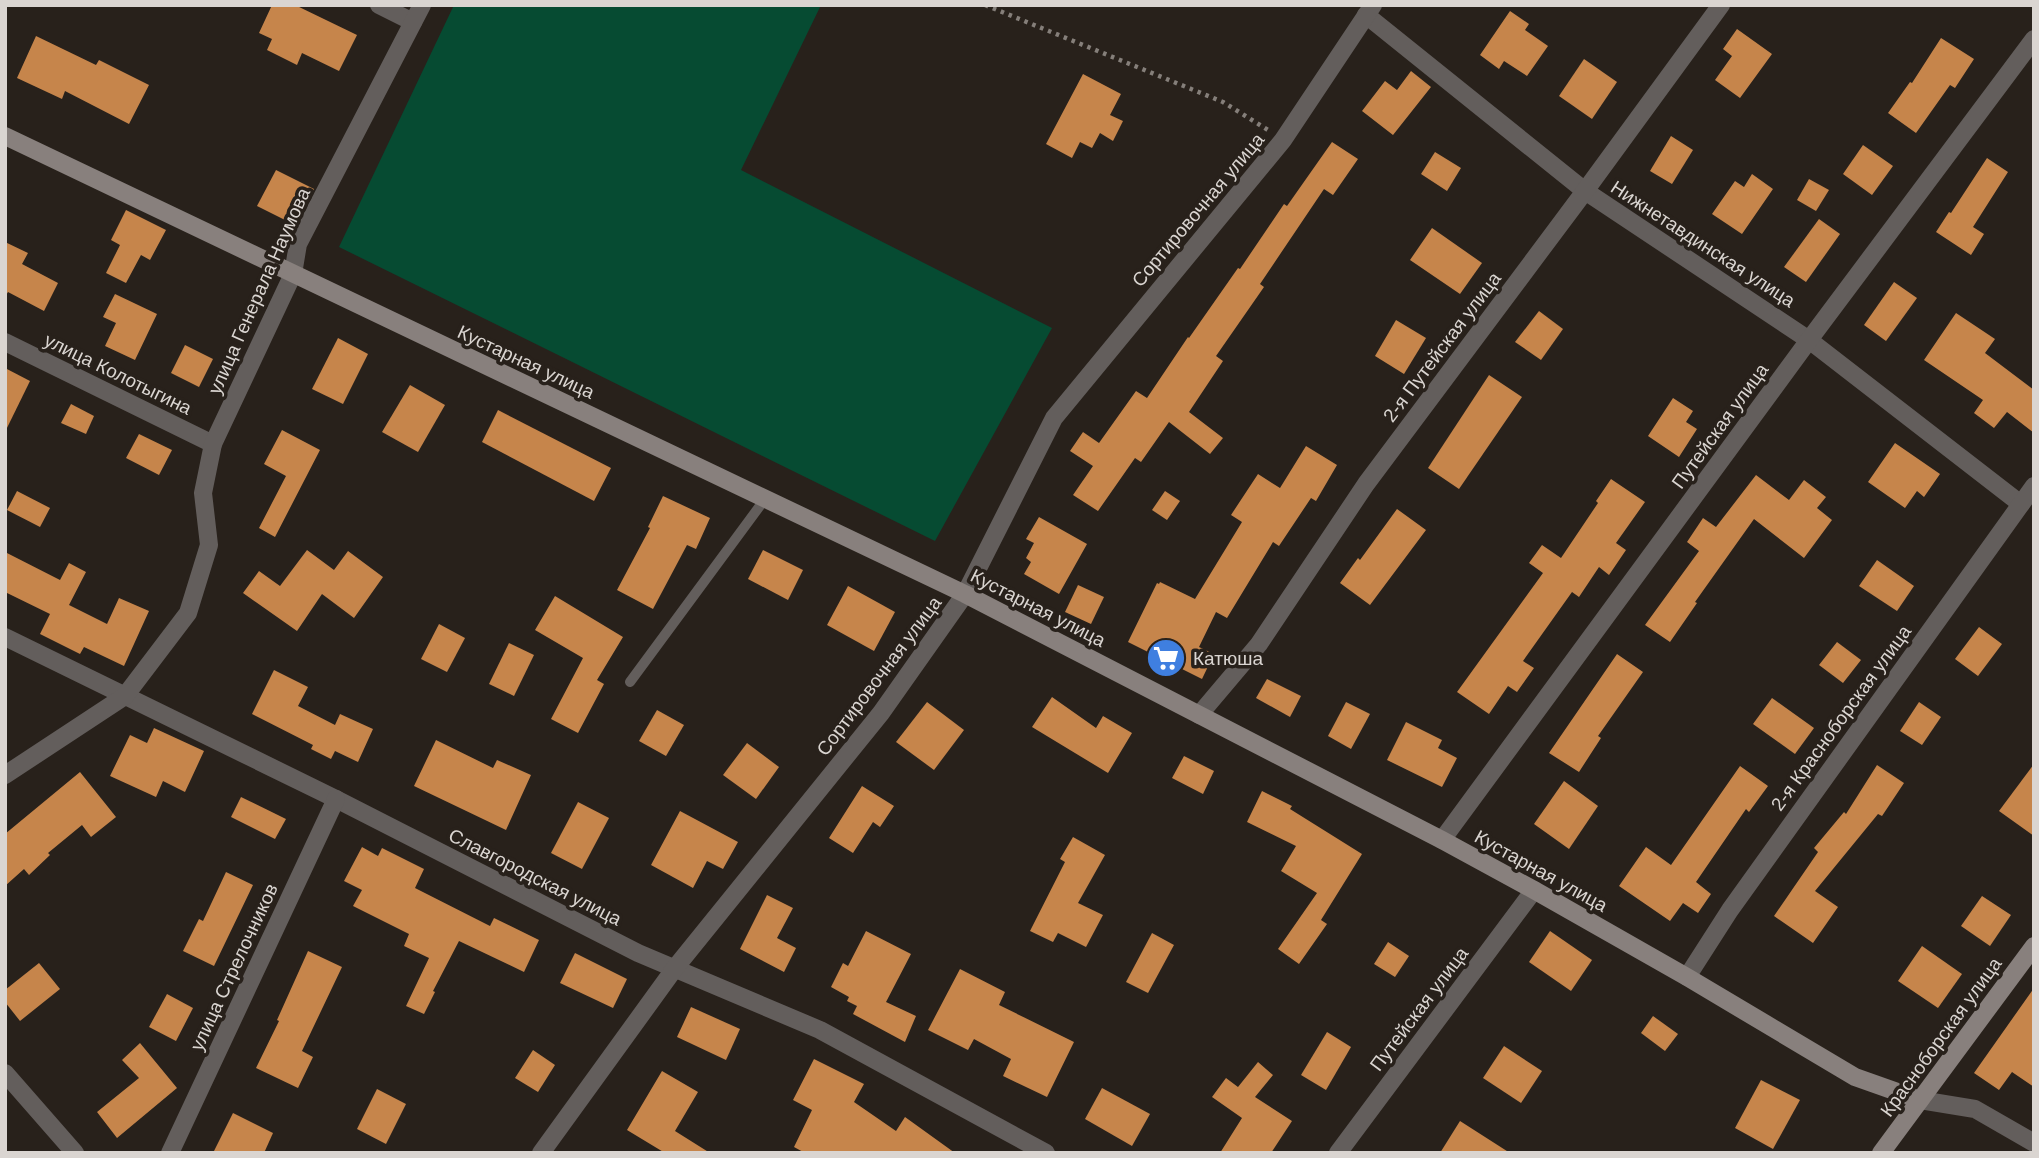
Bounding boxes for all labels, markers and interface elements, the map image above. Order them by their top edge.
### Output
street label: Сортировочная улица [1128,129,1269,291]
street label: Нижнетавдинская улица [1607,177,1799,312]
street label: улица Генерала Наумова [204,184,314,397]
street label: 2-я Путейская улица [1379,268,1505,426]
street label: Кустарная улица [454,321,598,403]
street label: улица Колотыгина [41,329,195,419]
street label: Путейская улица [1668,359,1773,493]
street label: Кустарная улица [967,565,1109,651]
street label: Сортировочная улица [812,592,946,760]
street label: 2-я Красноборская улица [1767,621,1916,815]
supermarket icon: Катюша [1145,637,1187,679]
place label: Катюша [1193,648,1263,669]
street label: Славгородская улица [445,824,625,930]
street label: Кустарная улица [1471,826,1611,916]
street label: улица Стрелочников [186,880,282,1054]
street label: Путейская улица [1366,943,1473,1075]
street label: Красноборская улица [1876,953,2006,1121]

